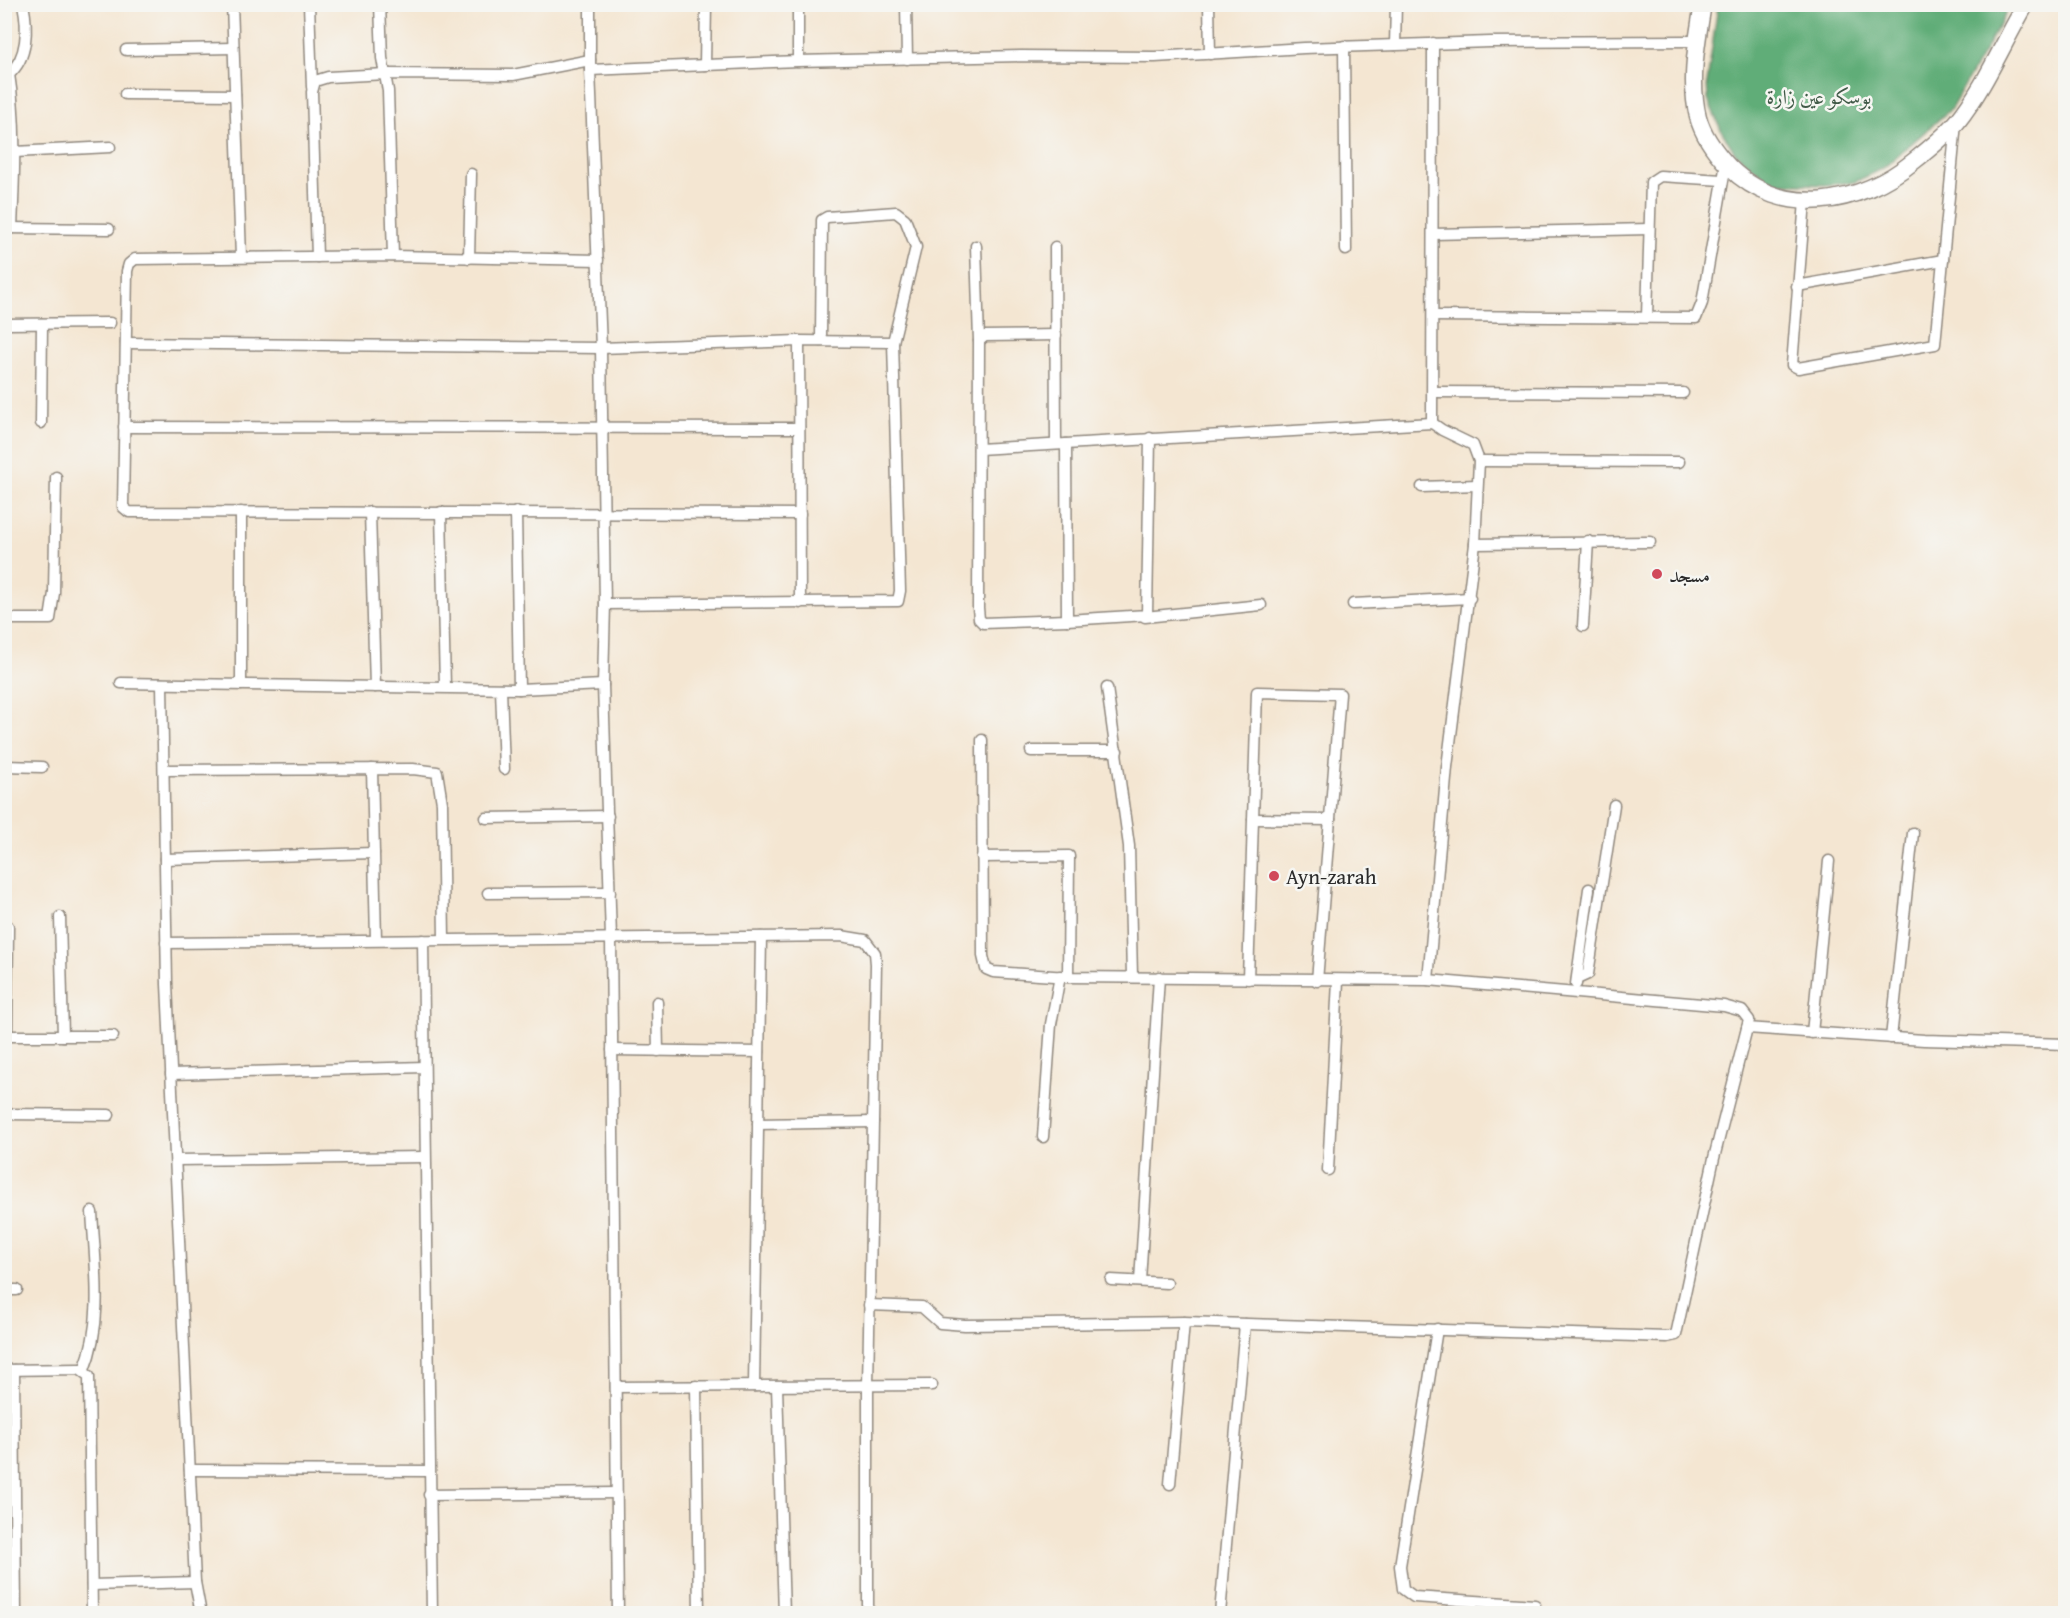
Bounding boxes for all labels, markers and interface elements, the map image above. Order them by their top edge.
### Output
park label: بوسكو عين زارة [1766,81,1872,112]
place label: مسجد [1669,559,1710,590]
marker: مسجد [1650,567,1664,581]
place label: Ayn-zarah [1286,861,1377,892]
marker: Ayn-zarah [1267,869,1281,883]

